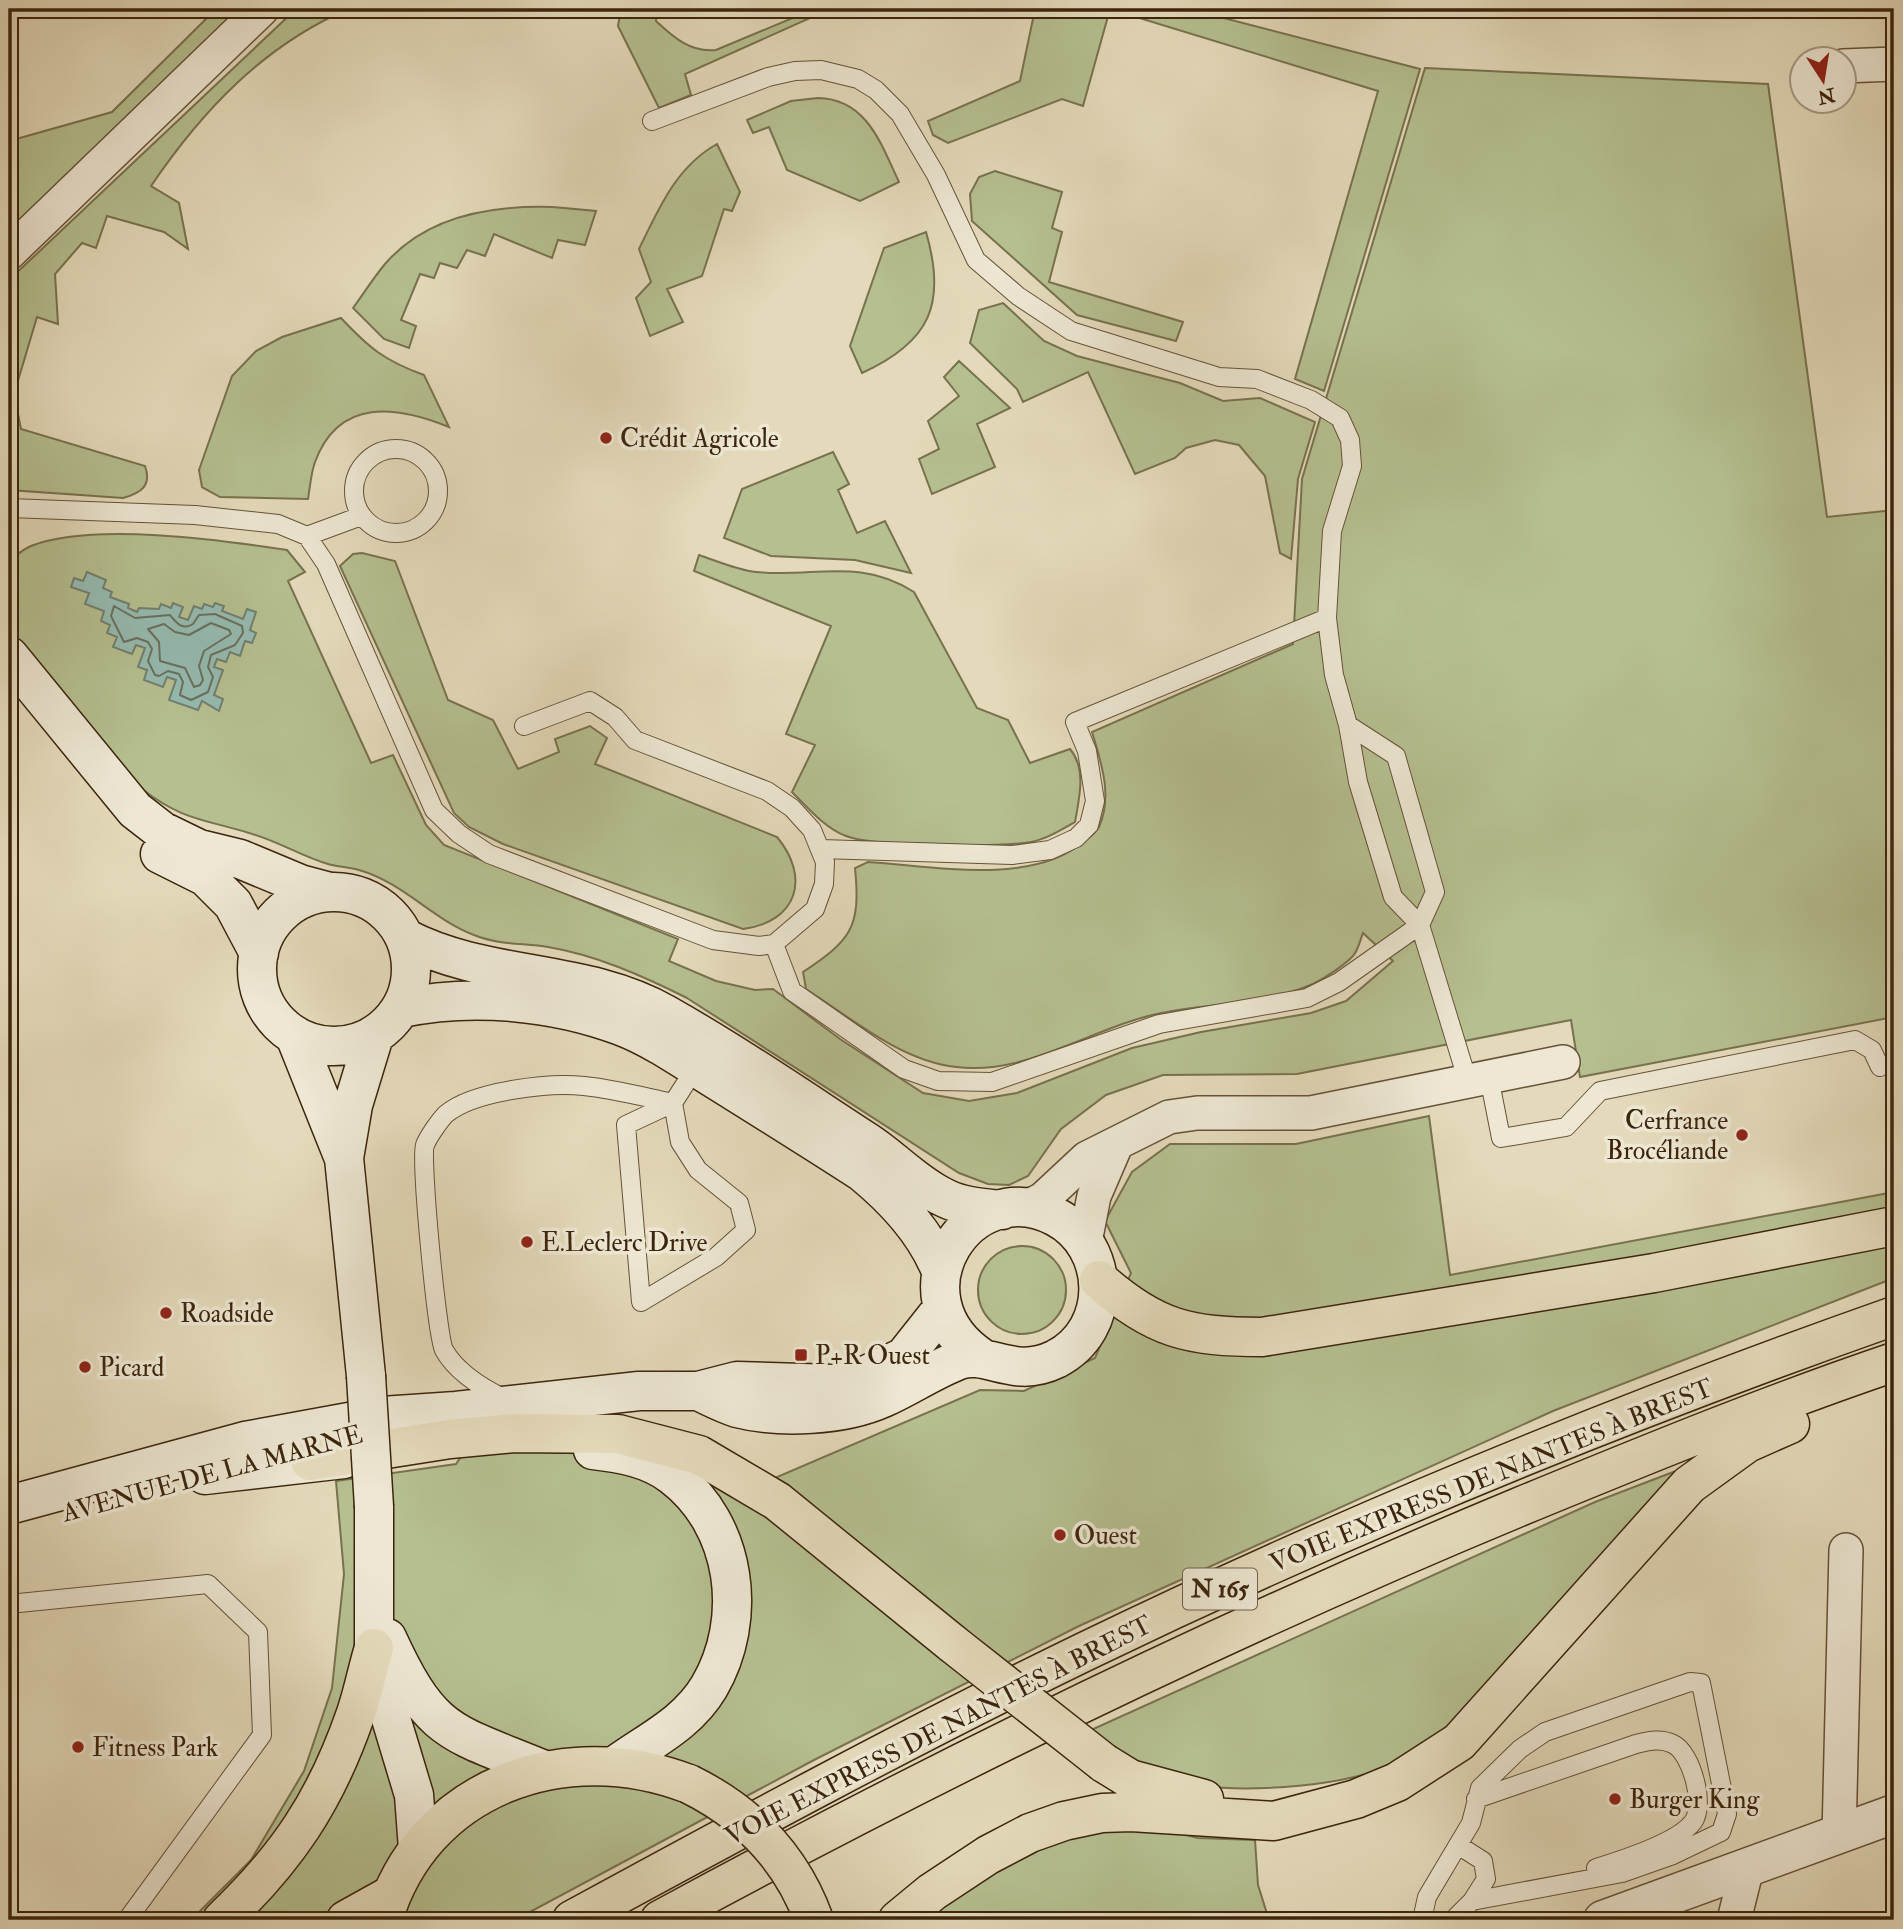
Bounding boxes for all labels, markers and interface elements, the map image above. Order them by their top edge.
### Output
north arrow [1787,46,1857,116]
text: N [1815,82,1838,109]
place label: Crédit Agricole [620,423,779,455]
marker: Crédit Agricole [598,430,614,446]
place label: Cerfrance Brocéliande [1606,1105,1728,1167]
marker: Cerfrance Brocéliande [1734,1127,1750,1143]
place label: E.Leclerc Drive [541,1227,708,1259]
marker: E.Leclerc Drive [519,1234,535,1250]
place label: Roadside [180,1298,274,1330]
marker: Roadside [158,1305,174,1321]
place label: P+R Ouest [815,1340,930,1372]
marker: P+R Ouest [793,1347,809,1363]
place label: Picard [99,1352,165,1384]
marker: Picard [77,1359,93,1375]
street label: VOIE EXPRESS DE NANTES À BREST [1264,1370,1718,1580]
street label: AVENUE DE LA MARNE [57,1418,366,1530]
place label: Ouest [1074,1520,1137,1552]
marker: Ouest [1052,1527,1068,1543]
road number: N 165 [1183,1568,1257,1610]
street label: VOIE EXPRESS DE NANTES À BREST [719,1607,1157,1853]
place label: Fitness Park [92,1732,219,1764]
marker: Fitness Park [70,1739,86,1755]
place label: Burger King [1629,1784,1760,1816]
marker: Burger King [1607,1791,1623,1807]

